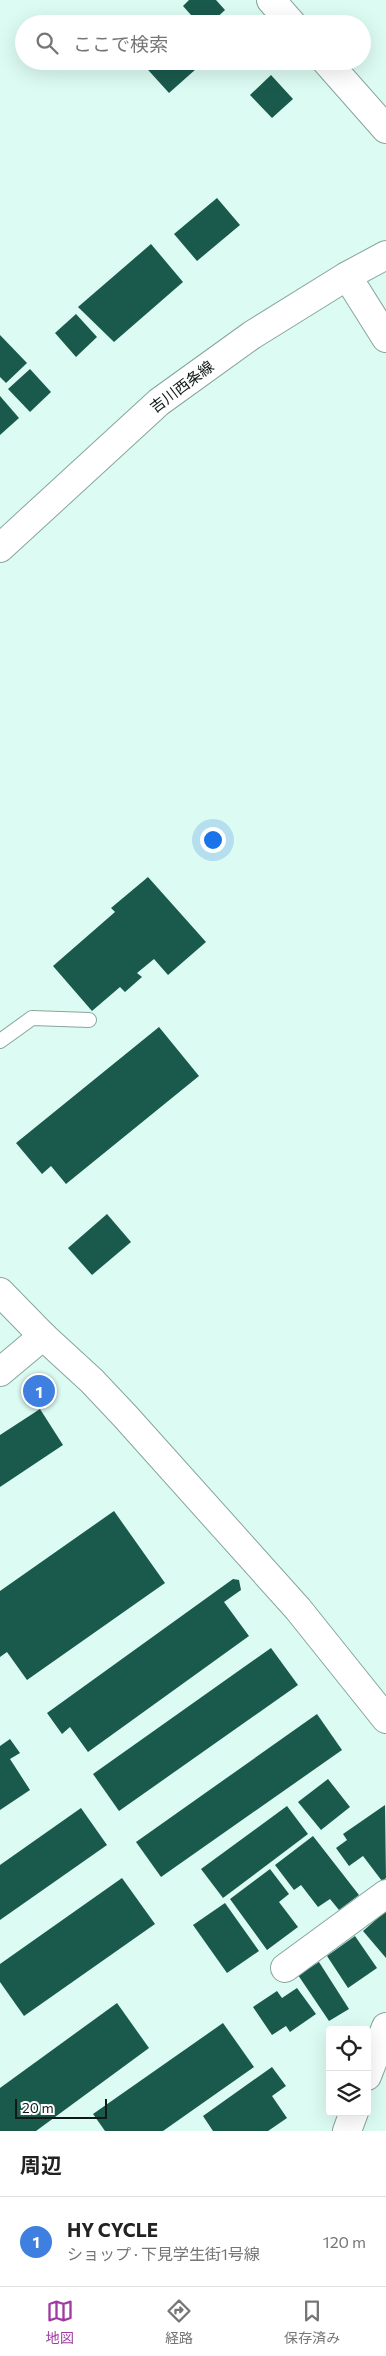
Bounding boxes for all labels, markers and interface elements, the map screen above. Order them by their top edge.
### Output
search box [15,15,371,70]
icon: search [33,29,61,57]
text: ここで検索 [73,32,168,55]
street label: 吉川西条線 [146,356,217,416]
your location [200,827,226,853]
pin: 1 [23,1372,55,1410]
map controls [326,2026,371,2116]
button: locate [326,2026,371,2071]
button: layers [326,2071,371,2116]
scale bar [15,2096,108,2119]
text: 20 m [22,2099,54,2116]
text: 周辺 [20,2152,62,2177]
text: HY CYCLE [67,2218,158,2241]
text: 1 [32,2232,40,2251]
text: 120 m [323,2232,366,2251]
text: ショップ · 下見学生街1号線 [67,2244,260,2263]
tab: 地図 [46,2297,74,2347]
tab: 経路 [165,2297,193,2347]
tab: 保存済み [284,2297,340,2347]

